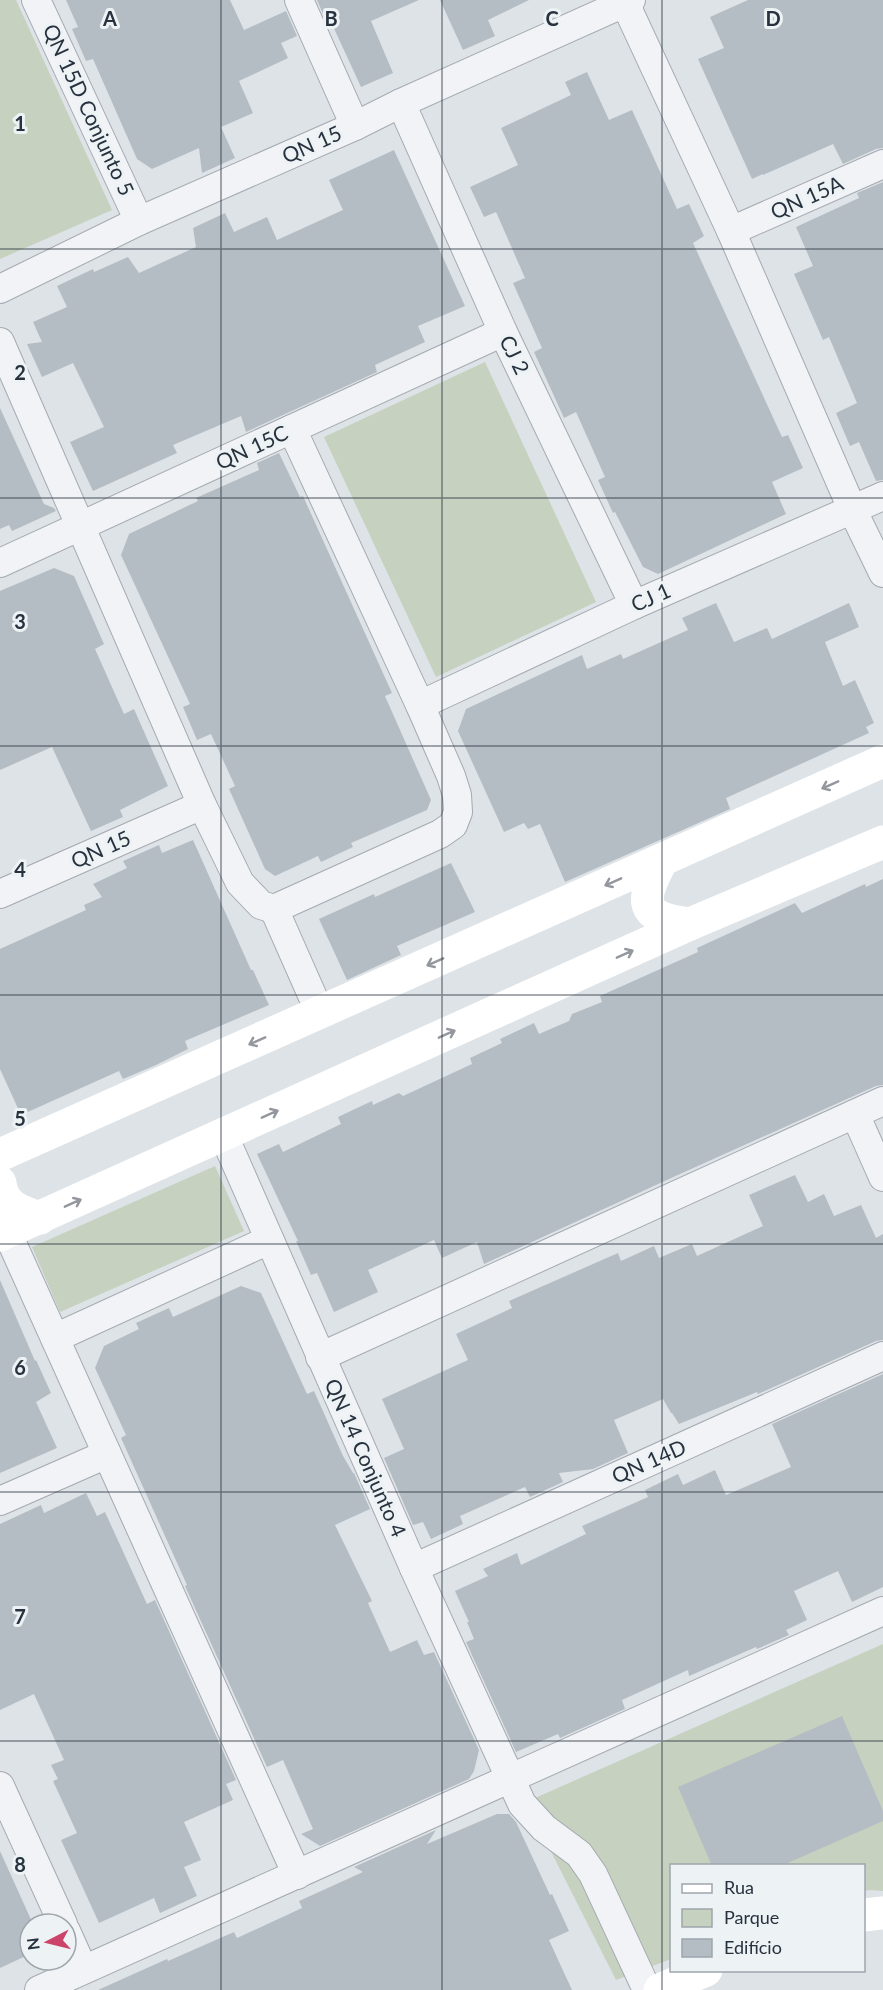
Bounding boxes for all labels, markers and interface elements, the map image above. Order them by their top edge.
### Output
text: A [102,6,117,30]
text: B [324,6,338,30]
text: C [545,6,559,30]
text: D [765,6,781,30]
street label: QN 15D Conjunto 5 [39,20,140,199]
text: 1 [14,111,26,135]
street label: QN 15 [278,119,345,168]
street label: QN 15A [766,169,847,224]
street label: CJ 2 [495,331,535,378]
text: 2 [14,360,26,384]
street label: QN 15C [211,419,291,474]
street label: CJ 1 [627,577,674,616]
text: 3 [14,609,26,633]
one-way arrow [821,780,839,792]
street label: QN 15 [67,824,134,873]
text: 4 [14,857,26,881]
one-way arrow [605,877,623,888]
one-way arrow [615,947,633,959]
one-way arrow [427,956,445,968]
one-way arrow [438,1028,456,1039]
one-way arrow [248,1036,267,1047]
text: 5 [14,1106,26,1130]
one-way arrow [260,1108,278,1120]
one-way arrow [63,1197,81,1208]
text: 6 [14,1355,26,1379]
street label: QN 14 Conjunto 4 [320,1374,412,1540]
street label: QN 14D [607,1433,689,1488]
text: 7 [14,1604,26,1628]
text: 8 [14,1852,26,1876]
legend [670,1864,865,1972]
text: Rua [724,1876,754,1898]
text: Parque [724,1906,779,1928]
north arrow [18,1912,78,1972]
text: Edifício [724,1936,782,1958]
text: N [22,1937,43,1951]

